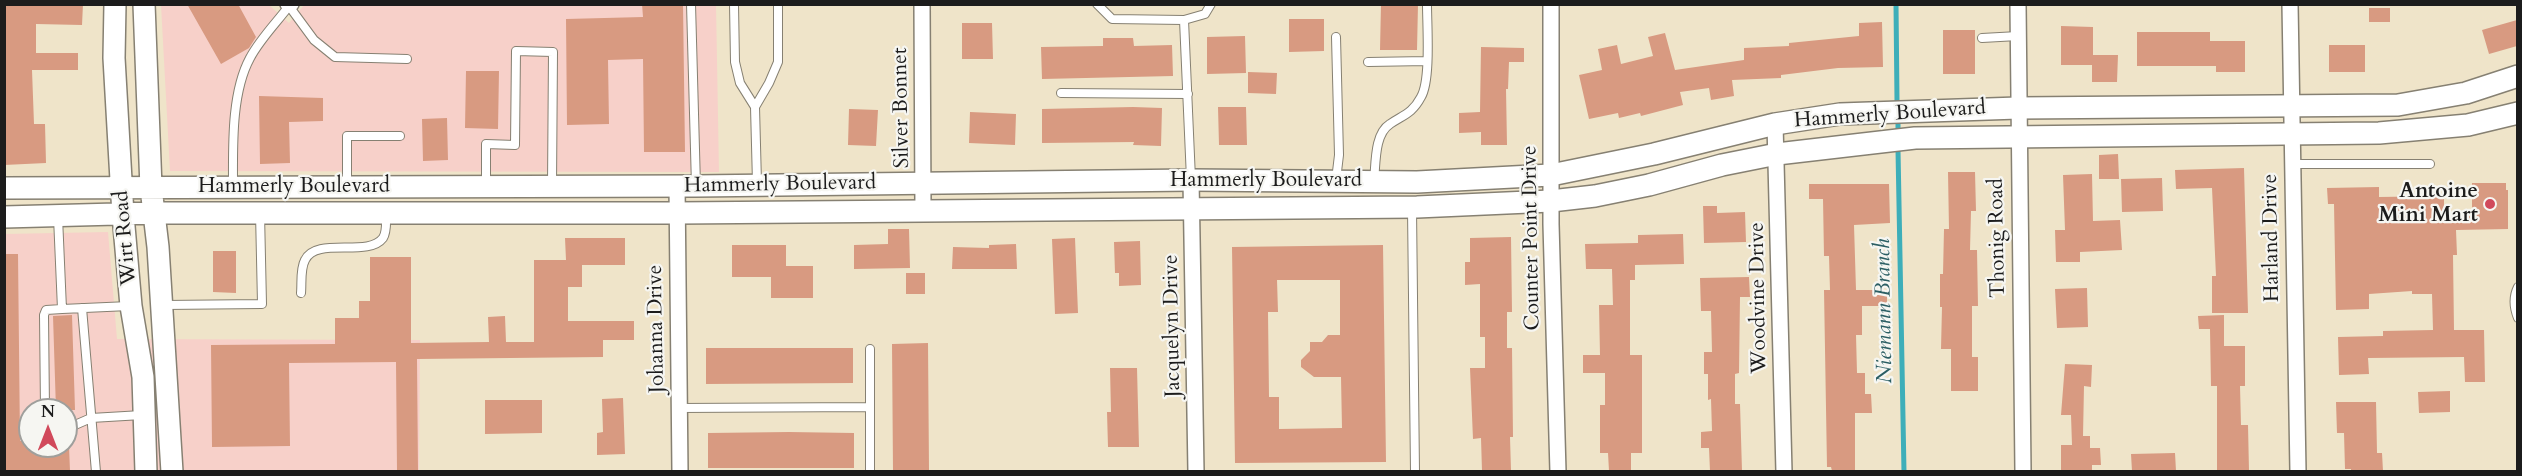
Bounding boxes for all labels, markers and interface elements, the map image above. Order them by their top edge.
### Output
street label: Silver Bonnet [888,47,916,169]
street label: Hammerly Boulevard [1793,96,1987,134]
street label: Counter Point Drive [1518,145,1546,331]
street label: Hammerly Boulevard [1170,168,1362,194]
street label: Hammerly Boulevard [684,171,876,199]
street label: Hammerly Boulevard [198,174,390,200]
street label: Harland Drive [2258,174,2286,302]
street label: Thonig Road [1984,178,2012,298]
place label: Antoine Mini Mart [2378,179,2478,229]
street label: Wirt Road [109,189,143,287]
marker: Antoine Mini Mart [2483,197,2497,211]
street label: Woodvine Drive [1745,222,1773,374]
water label: Niemann Branch [1871,238,1899,384]
street label: Jacquelyn Drive [1159,254,1187,398]
street label: Johanna Drive [643,265,671,393]
north arrow [18,398,78,458]
text: N [41,401,55,423]

